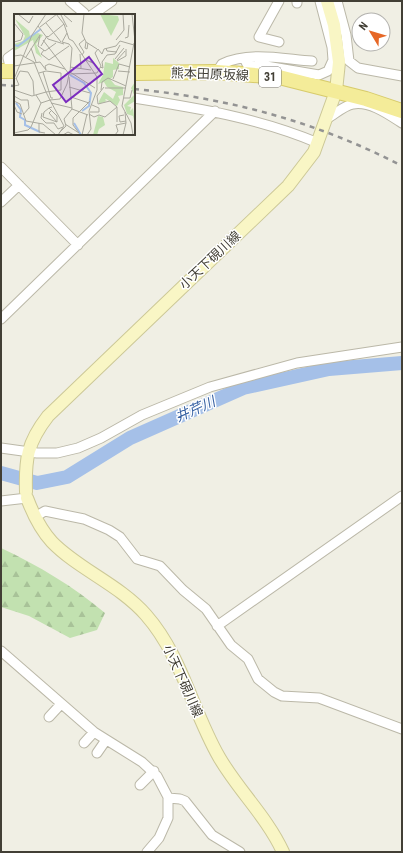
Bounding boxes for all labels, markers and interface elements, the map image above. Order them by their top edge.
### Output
north arrow [351,12,391,52]
inset map [14,14,135,135]
text: N [356,19,371,33]
street label: 熊本田原坂線 [171,65,249,83]
road number: 31 [259,67,281,87]
street label: 小天下硯川線 [176,228,244,292]
water label: 井芹川 [173,392,219,425]
street label: 小天下硯川線 [160,642,206,720]

